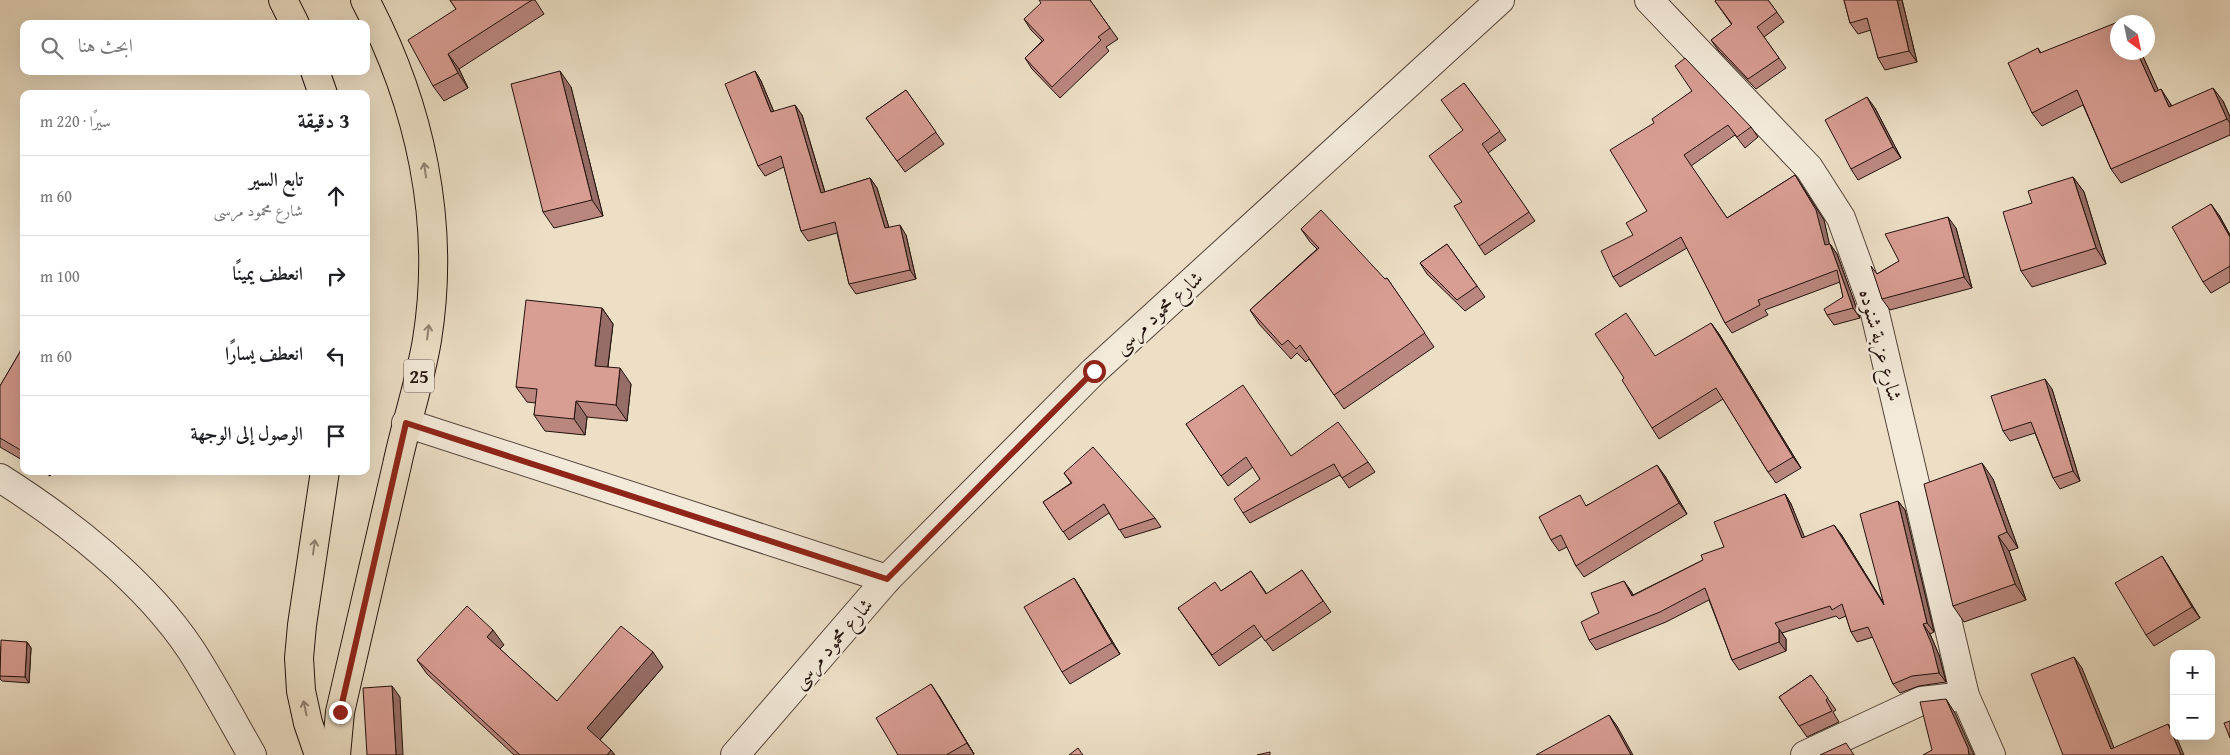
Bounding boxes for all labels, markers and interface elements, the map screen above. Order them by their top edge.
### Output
north arrow [2110,15,2155,60]
search box [20,20,370,75]
text: ابحث هنا [78,31,133,59]
icon: search [38,34,66,62]
text: 3 دقيقة [298,105,350,136]
text: سيرًا · 220 m [40,109,111,133]
one-way arrow [420,162,430,178]
text: تابع السير [249,165,303,193]
icon: ahead [322,182,350,210]
text: 60 m [40,184,72,208]
text: شارع محمود مرسى [213,198,303,222]
text: انعطف يمينًا [233,259,303,287]
icon: right [322,262,350,290]
street label: شارع محمود مرسى [1106,263,1212,363]
text: 100 m [40,264,80,288]
street label: شارع عزبة شنوده [1849,285,1910,405]
one-way arrow [423,324,433,340]
text: انعطف يسارًا [225,339,303,367]
icon: left [322,342,350,370]
text: 60 m [40,344,72,368]
road number: 25 [404,360,434,392]
route start [1083,360,1106,383]
text: الوصول إلى الوجهة [191,419,303,447]
icon: arrive [322,422,350,450]
one-way arrow [309,540,319,556]
street label: شارع محمود مرسى [784,591,882,697]
map controls [2170,650,2215,740]
button: + [2170,650,2215,695]
button: − [2170,695,2215,740]
one-way arrow [300,701,309,717]
route end [329,701,352,724]

